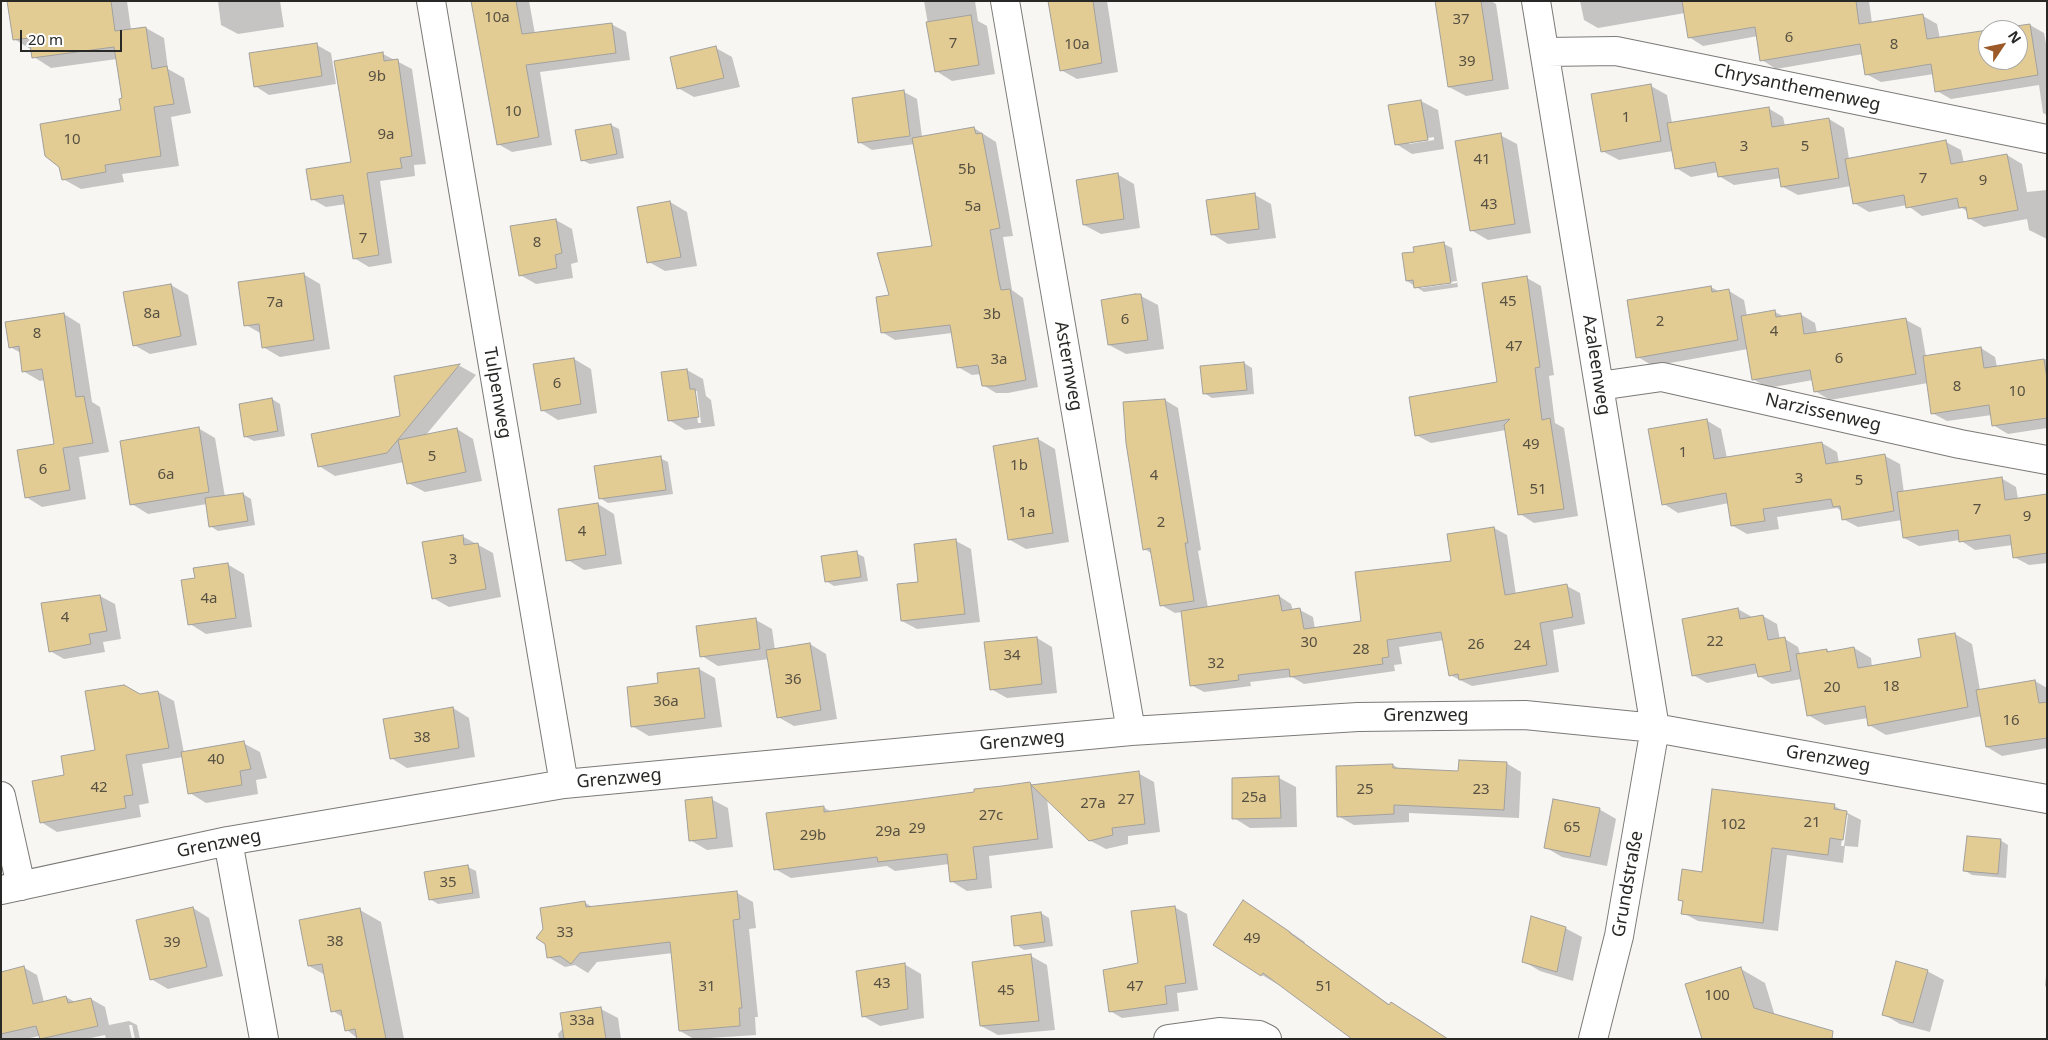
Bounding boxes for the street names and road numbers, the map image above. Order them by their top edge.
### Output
street label: Chrysanthemenweg [1712,60,1882,116]
street label: Azaleenweg [1577,313,1615,417]
street label: Asternweg [1049,319,1087,413]
street label: Tulpenweg [478,346,516,440]
street label: Narzissenweg [1763,389,1883,437]
street label: Grenzweg [1383,705,1469,727]
street label: Grenzweg [979,727,1065,755]
street label: Grenzweg [1784,741,1872,777]
street label: Grenzweg [576,765,662,793]
street label: Grenzweg [175,825,263,863]
street label: Grundstraße [1608,829,1648,939]

